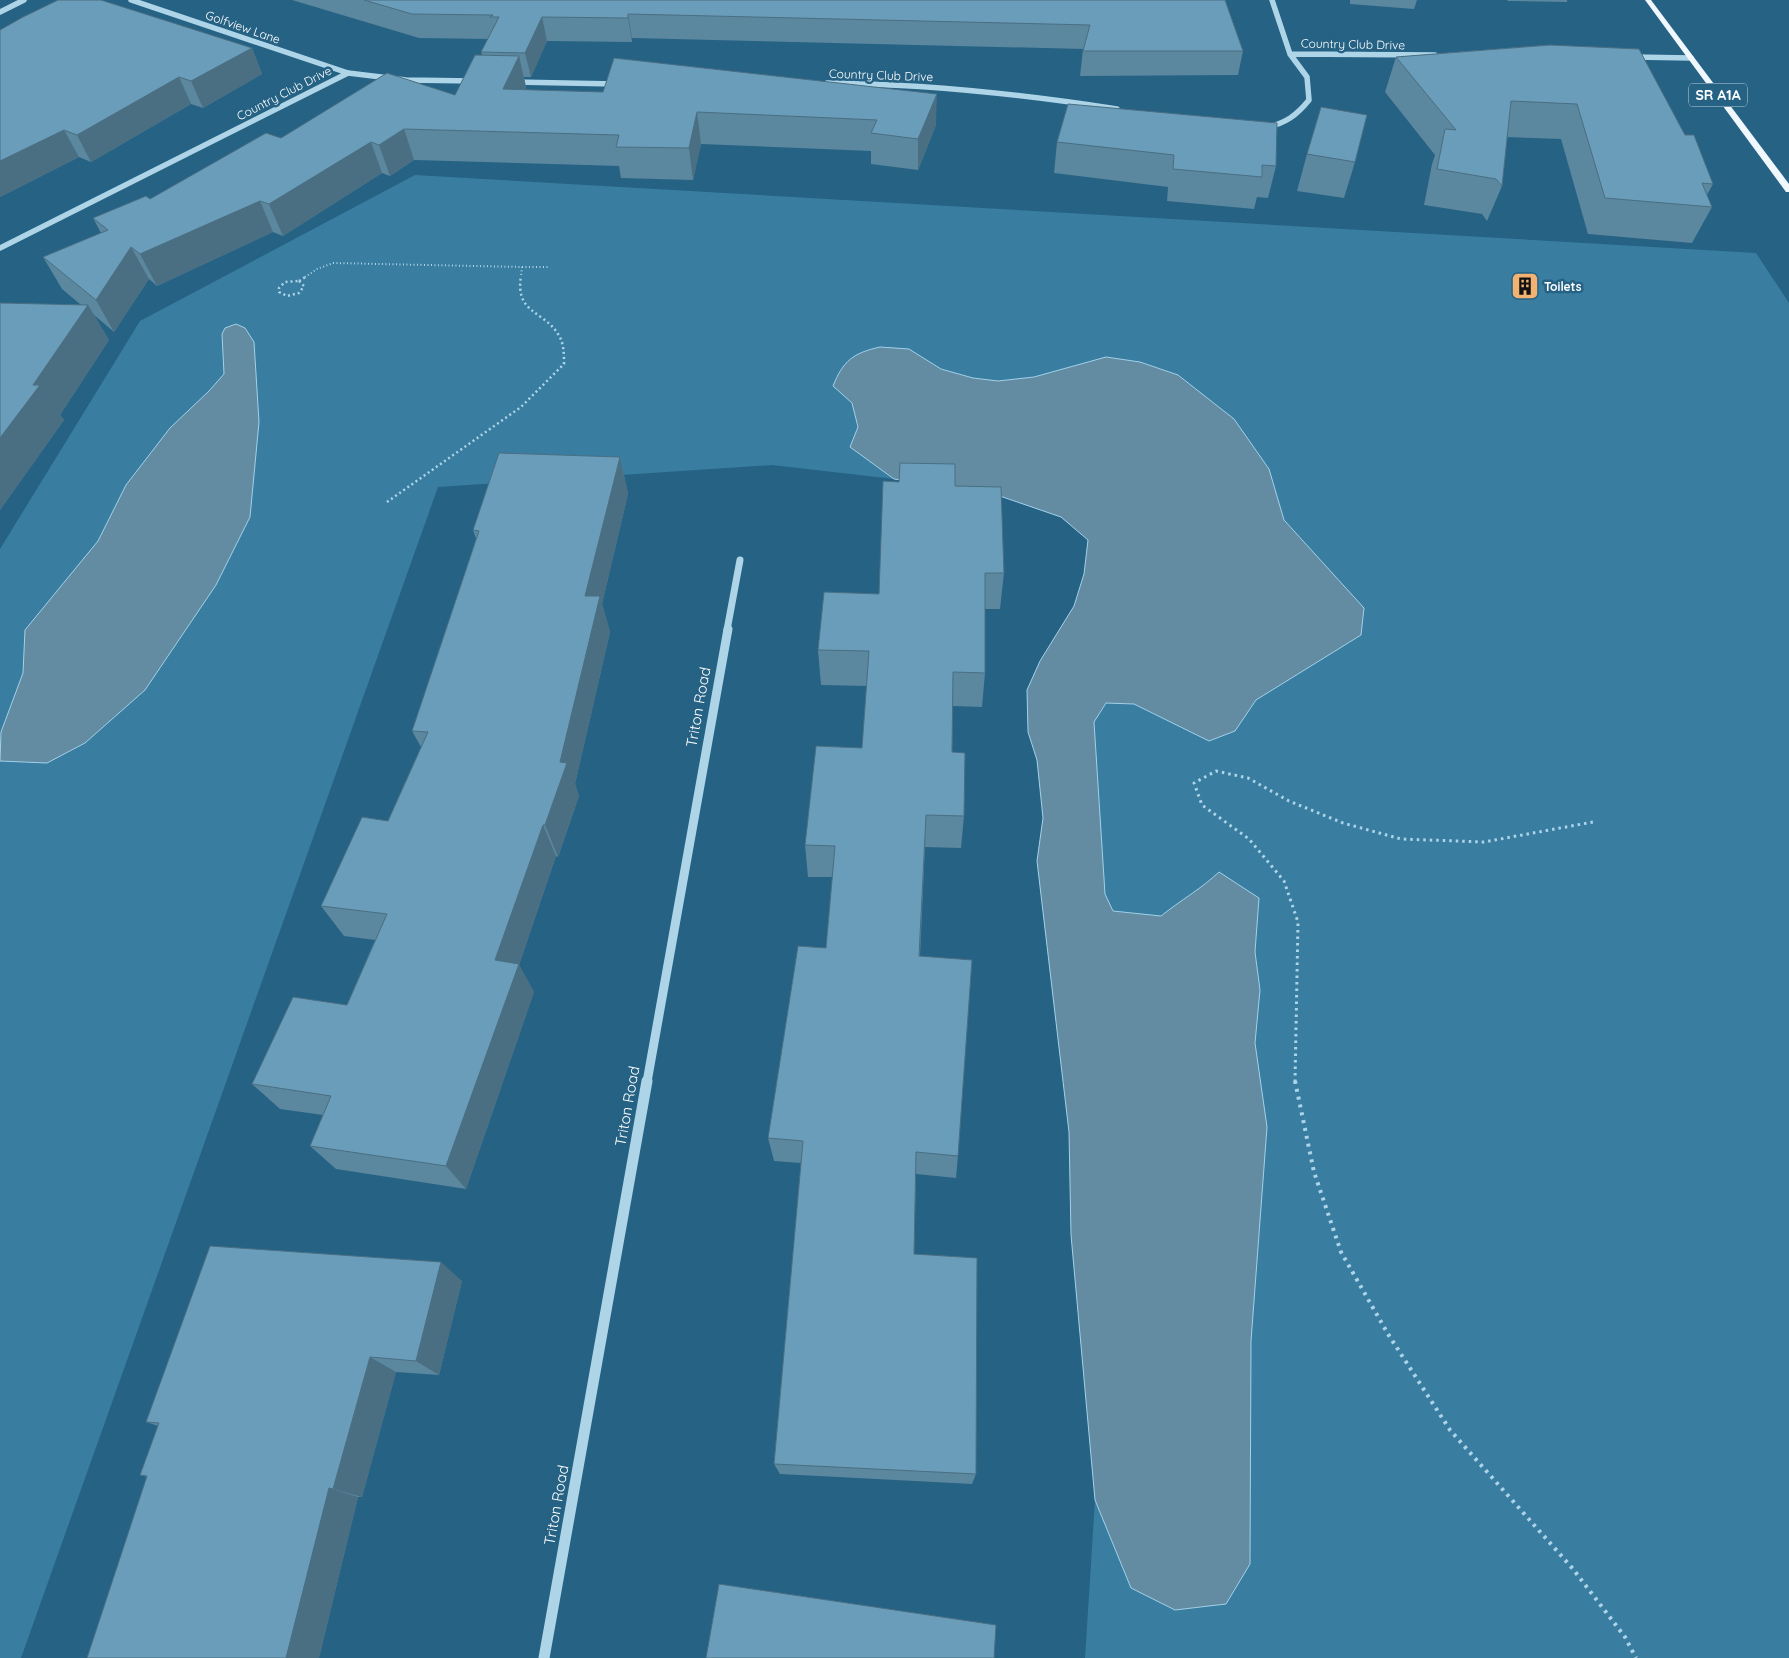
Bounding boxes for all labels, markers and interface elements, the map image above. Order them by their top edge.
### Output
street label: Golfview Lane [204,7,283,47]
street label: Country Club Drive [1301,36,1406,52]
street label: Country Club Drive [234,63,334,123]
street label: Country Club Drive [829,66,934,84]
road number: SR A1A [1689,84,1747,106]
building icon: Toilets [1510,271,1540,301]
place label: Toilets [1544,279,1582,294]
street label: Triton Road [682,665,714,749]
street label: Triton Road [611,1064,643,1148]
street label: Triton Road [540,1463,572,1547]

